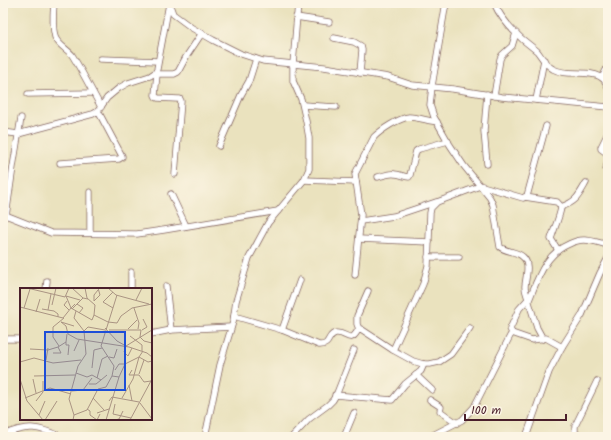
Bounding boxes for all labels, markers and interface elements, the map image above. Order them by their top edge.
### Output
inset map [20,288,152,420]
scale bar [465,396,566,422]
text: 100 m [471,401,502,420]

